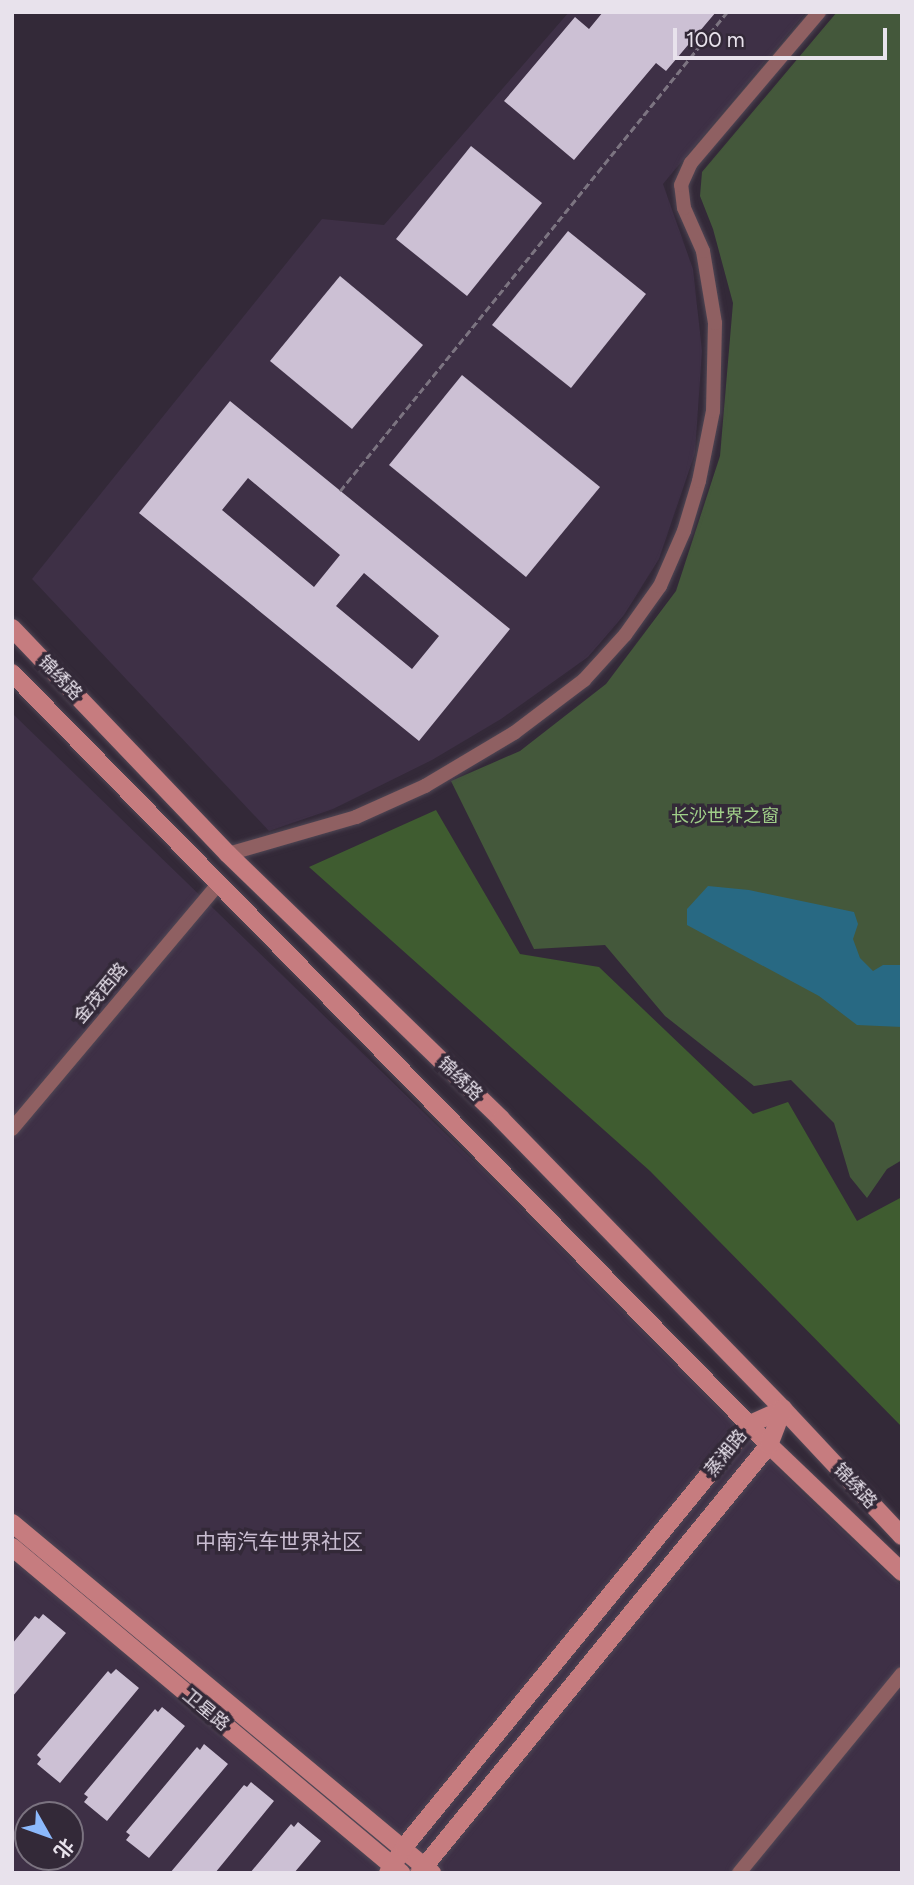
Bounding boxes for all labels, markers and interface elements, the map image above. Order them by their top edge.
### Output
scale bar [676,14,890,58]
text: 100 m [686,27,745,52]
street label: 锦绣路 [33,651,87,705]
park label: 长沙世界之窗 [671,805,779,827]
street label: 金茂西路 [70,958,132,1028]
street label: 锦绣路 [433,1052,487,1106]
street label: 蒸湘路 [701,1425,751,1481]
street label: 锦绣路 [829,1459,881,1513]
district label: 中南汽车世界社区 [195,1529,363,1555]
street label: 卫星路 [178,1684,234,1736]
north arrow [14,1801,84,1871]
text: 北 [49,1834,79,1863]

